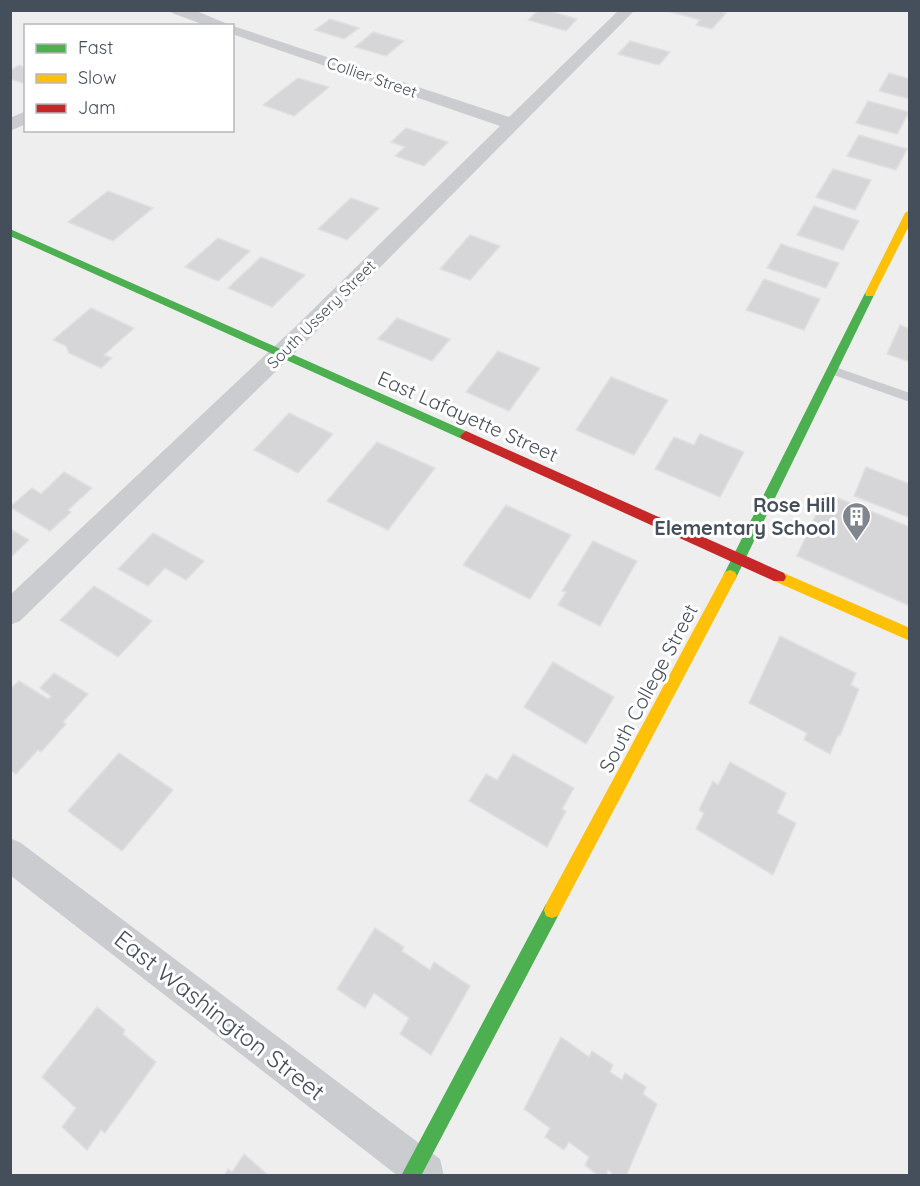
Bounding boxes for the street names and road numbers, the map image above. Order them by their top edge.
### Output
street label: Collier Street [324,52,420,102]
street label: South Ussery Street [263,256,379,372]
street label: East Lafayette Street [374,365,562,467]
street label: South College Street [593,599,703,776]
street label: East Washington Street [109,923,331,1107]

